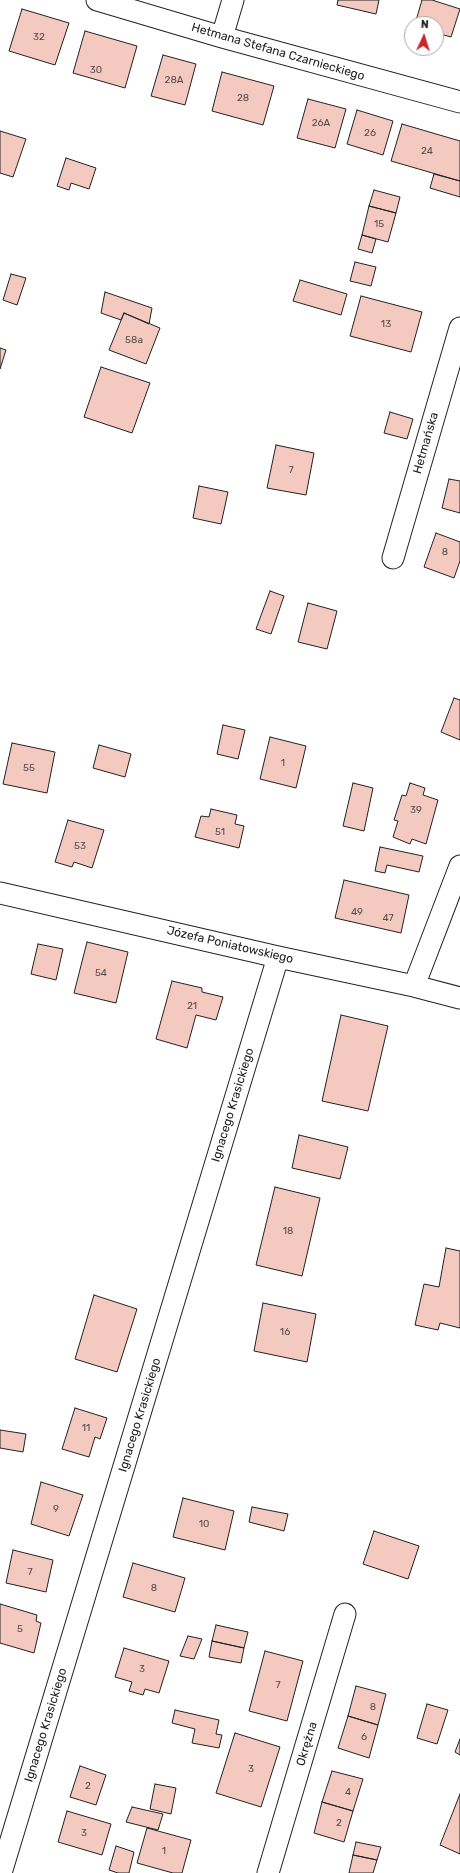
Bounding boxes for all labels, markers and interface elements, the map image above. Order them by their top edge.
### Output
north arrow [404,16,444,56]
text: N [420,18,429,31]
street label: Hetmana Stefana Czarnieckiego [190,20,366,84]
house number: 32 [33,31,45,43]
house number: 30 [90,64,102,76]
house number: 28A [165,74,183,86]
house number: 28 [237,92,249,104]
house number: 26A [312,117,330,129]
house number: 26 [364,127,376,139]
house number: 24 [421,145,433,157]
house number: 15 [374,218,384,230]
house number: 13 [381,318,391,330]
house number: 58a [125,334,143,346]
street label: Hetmańska [410,411,442,475]
house number: 7 [288,464,294,476]
house number: 8 [442,546,448,558]
house number: 1 [281,757,285,769]
house number: 55 [23,762,35,774]
house number: 39 [410,804,422,816]
house number: 51 [215,826,225,838]
house number: 53 [74,840,86,852]
house number: 49 [351,906,363,918]
house number: 47 [382,912,394,924]
street label: Józefa Poniatowskiego [165,923,295,967]
house number: 54 [95,967,107,979]
house number: 21 [187,1000,197,1012]
street label: Ignacego Krasickiego [209,1046,257,1164]
house number: 18 [283,1225,293,1237]
house number: 16 [280,1326,290,1338]
street label: Ignacego Krasickiego [116,1356,164,1474]
house number: 11 [82,1422,90,1434]
house number: 9 [53,1503,59,1515]
house number: 10 [199,1518,209,1530]
house number: 7 [27,1566,33,1578]
house number: 8 [151,1582,157,1594]
house number: 5 [17,1623,23,1635]
house number: 3 [139,1663,145,1675]
street label: Ignacego Krasickiego [22,1666,70,1784]
house number: 7 [275,1679,281,1691]
house number: 8 [370,1701,376,1713]
street label: Okrężna [293,1720,321,1768]
house number: 6 [361,1731,367,1743]
house number: 3 [248,1763,254,1775]
house number: 2 [85,1780,91,1792]
house number: 4 [345,1786,351,1798]
house number: 2 [336,1817,342,1829]
house number: 3 [81,1827,87,1839]
house number: 1 [162,1845,166,1857]

